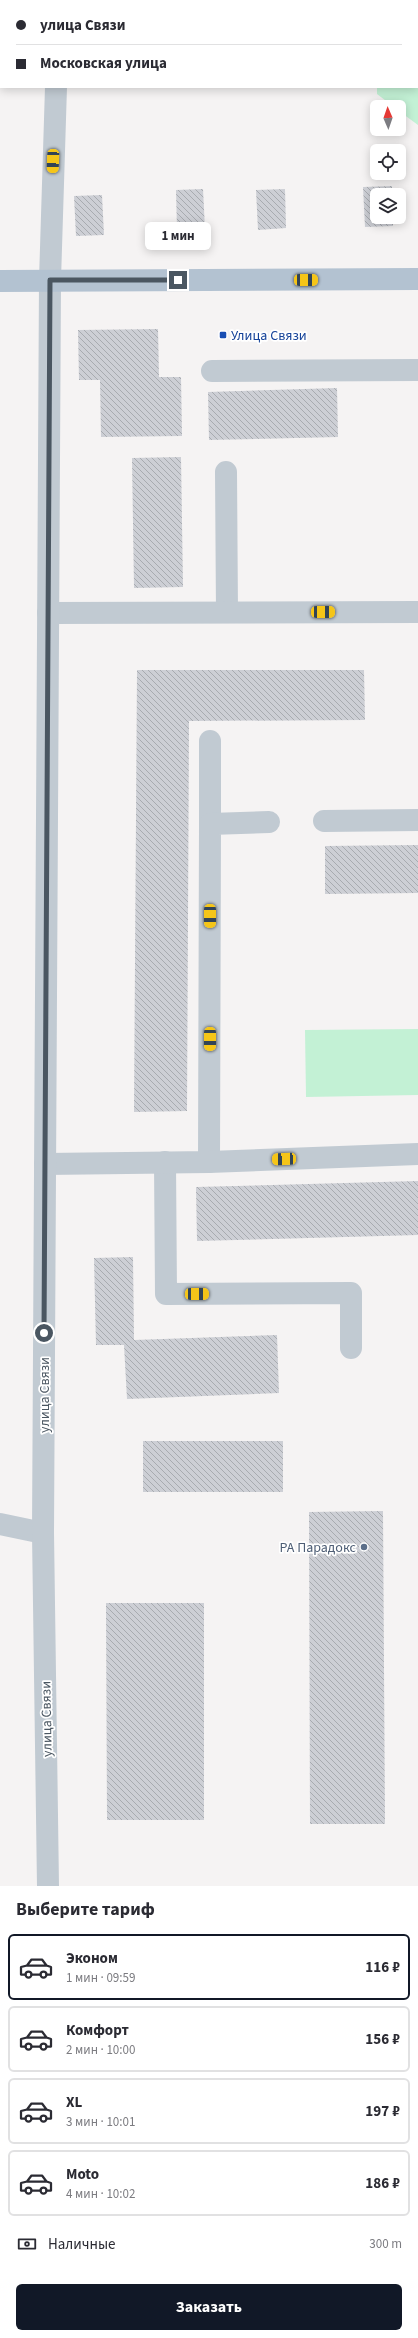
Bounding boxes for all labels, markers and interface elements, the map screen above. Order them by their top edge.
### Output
text: улица Связи [40,15,125,36]
text: Московская улица [40,53,167,74]
north arrow [370,100,406,136]
map controls [370,100,406,224]
button: locate [370,144,406,180]
car [47,149,59,173]
button: layers [370,188,406,224]
callout: 1 мин [145,222,211,250]
text: 1 мин [161,227,195,245]
route end [169,271,187,289]
car [294,274,318,286]
place label: Улица Связи [231,326,307,346]
marker: Улица Связи [218,330,228,340]
car [311,606,335,618]
car [204,904,216,928]
car [204,1027,216,1051]
car [272,1153,296,1165]
car [185,1288,209,1300]
route start [35,1324,53,1342]
street label: улица Связи [35,1357,55,1433]
place label: РА Парадокс [280,1538,357,1558]
marker: РА Парадокс [359,1542,369,1552]
street label: улица Связи [36,1681,58,1757]
text: Выберите тариф [16,1897,155,1922]
text: Эконом [66,1948,118,1969]
icon: car [18,1949,54,1985]
text: 116 ₽ [365,1957,400,1978]
text: 1 мин · 09:59 [66,1969,135,1987]
text: Комфорт [66,2020,129,2041]
icon: car [18,2021,54,2057]
text: 156 ₽ [365,2029,400,2050]
text: 2 мин · 10:00 [66,2041,135,2059]
text: XL [66,2092,82,2113]
icon: car [18,2093,54,2129]
text: 197 ₽ [365,2101,400,2122]
text: 3 мин · 10:01 [66,2113,135,2131]
text: Moto [66,2164,99,2185]
icon: car [18,2165,54,2201]
text: 186 ₽ [365,2173,400,2194]
text: 4 мин · 10:02 [66,2185,135,2203]
icon: cash [16,2233,38,2255]
text: Наличные [48,2234,115,2255]
text: 300 m [369,2235,402,2253]
button: Заказать [16,2284,402,2330]

